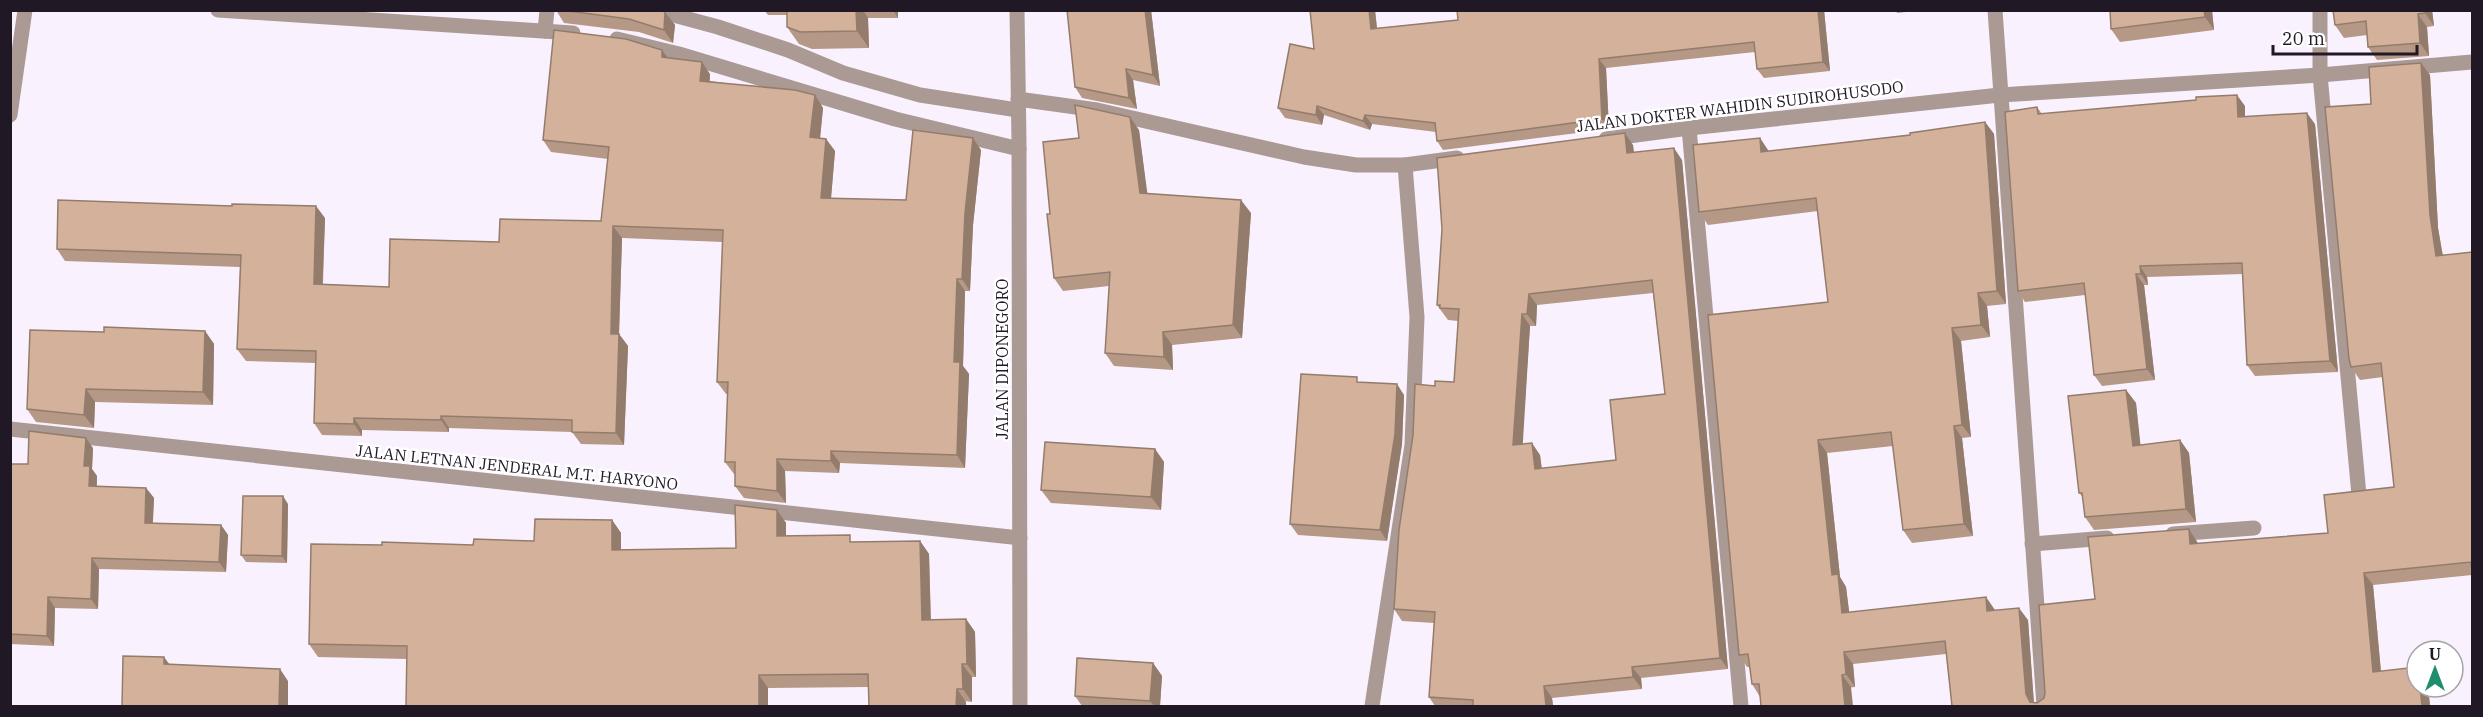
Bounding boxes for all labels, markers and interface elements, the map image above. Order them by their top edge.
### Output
scale bar [2273,18,2417,56]
text: 20 m [2282,27,2325,50]
street label: JALAN DOKTER WAHIDIN SUDIROHUSODO [1575,76,1905,136]
street label: JALAN DIPONEGORO [992,278,1012,440]
street label: JALAN LETNAN JENDERAL M.T. HARYONO [355,440,679,494]
north arrow [2405,639,2465,699]
text: U [2429,644,2441,664]

